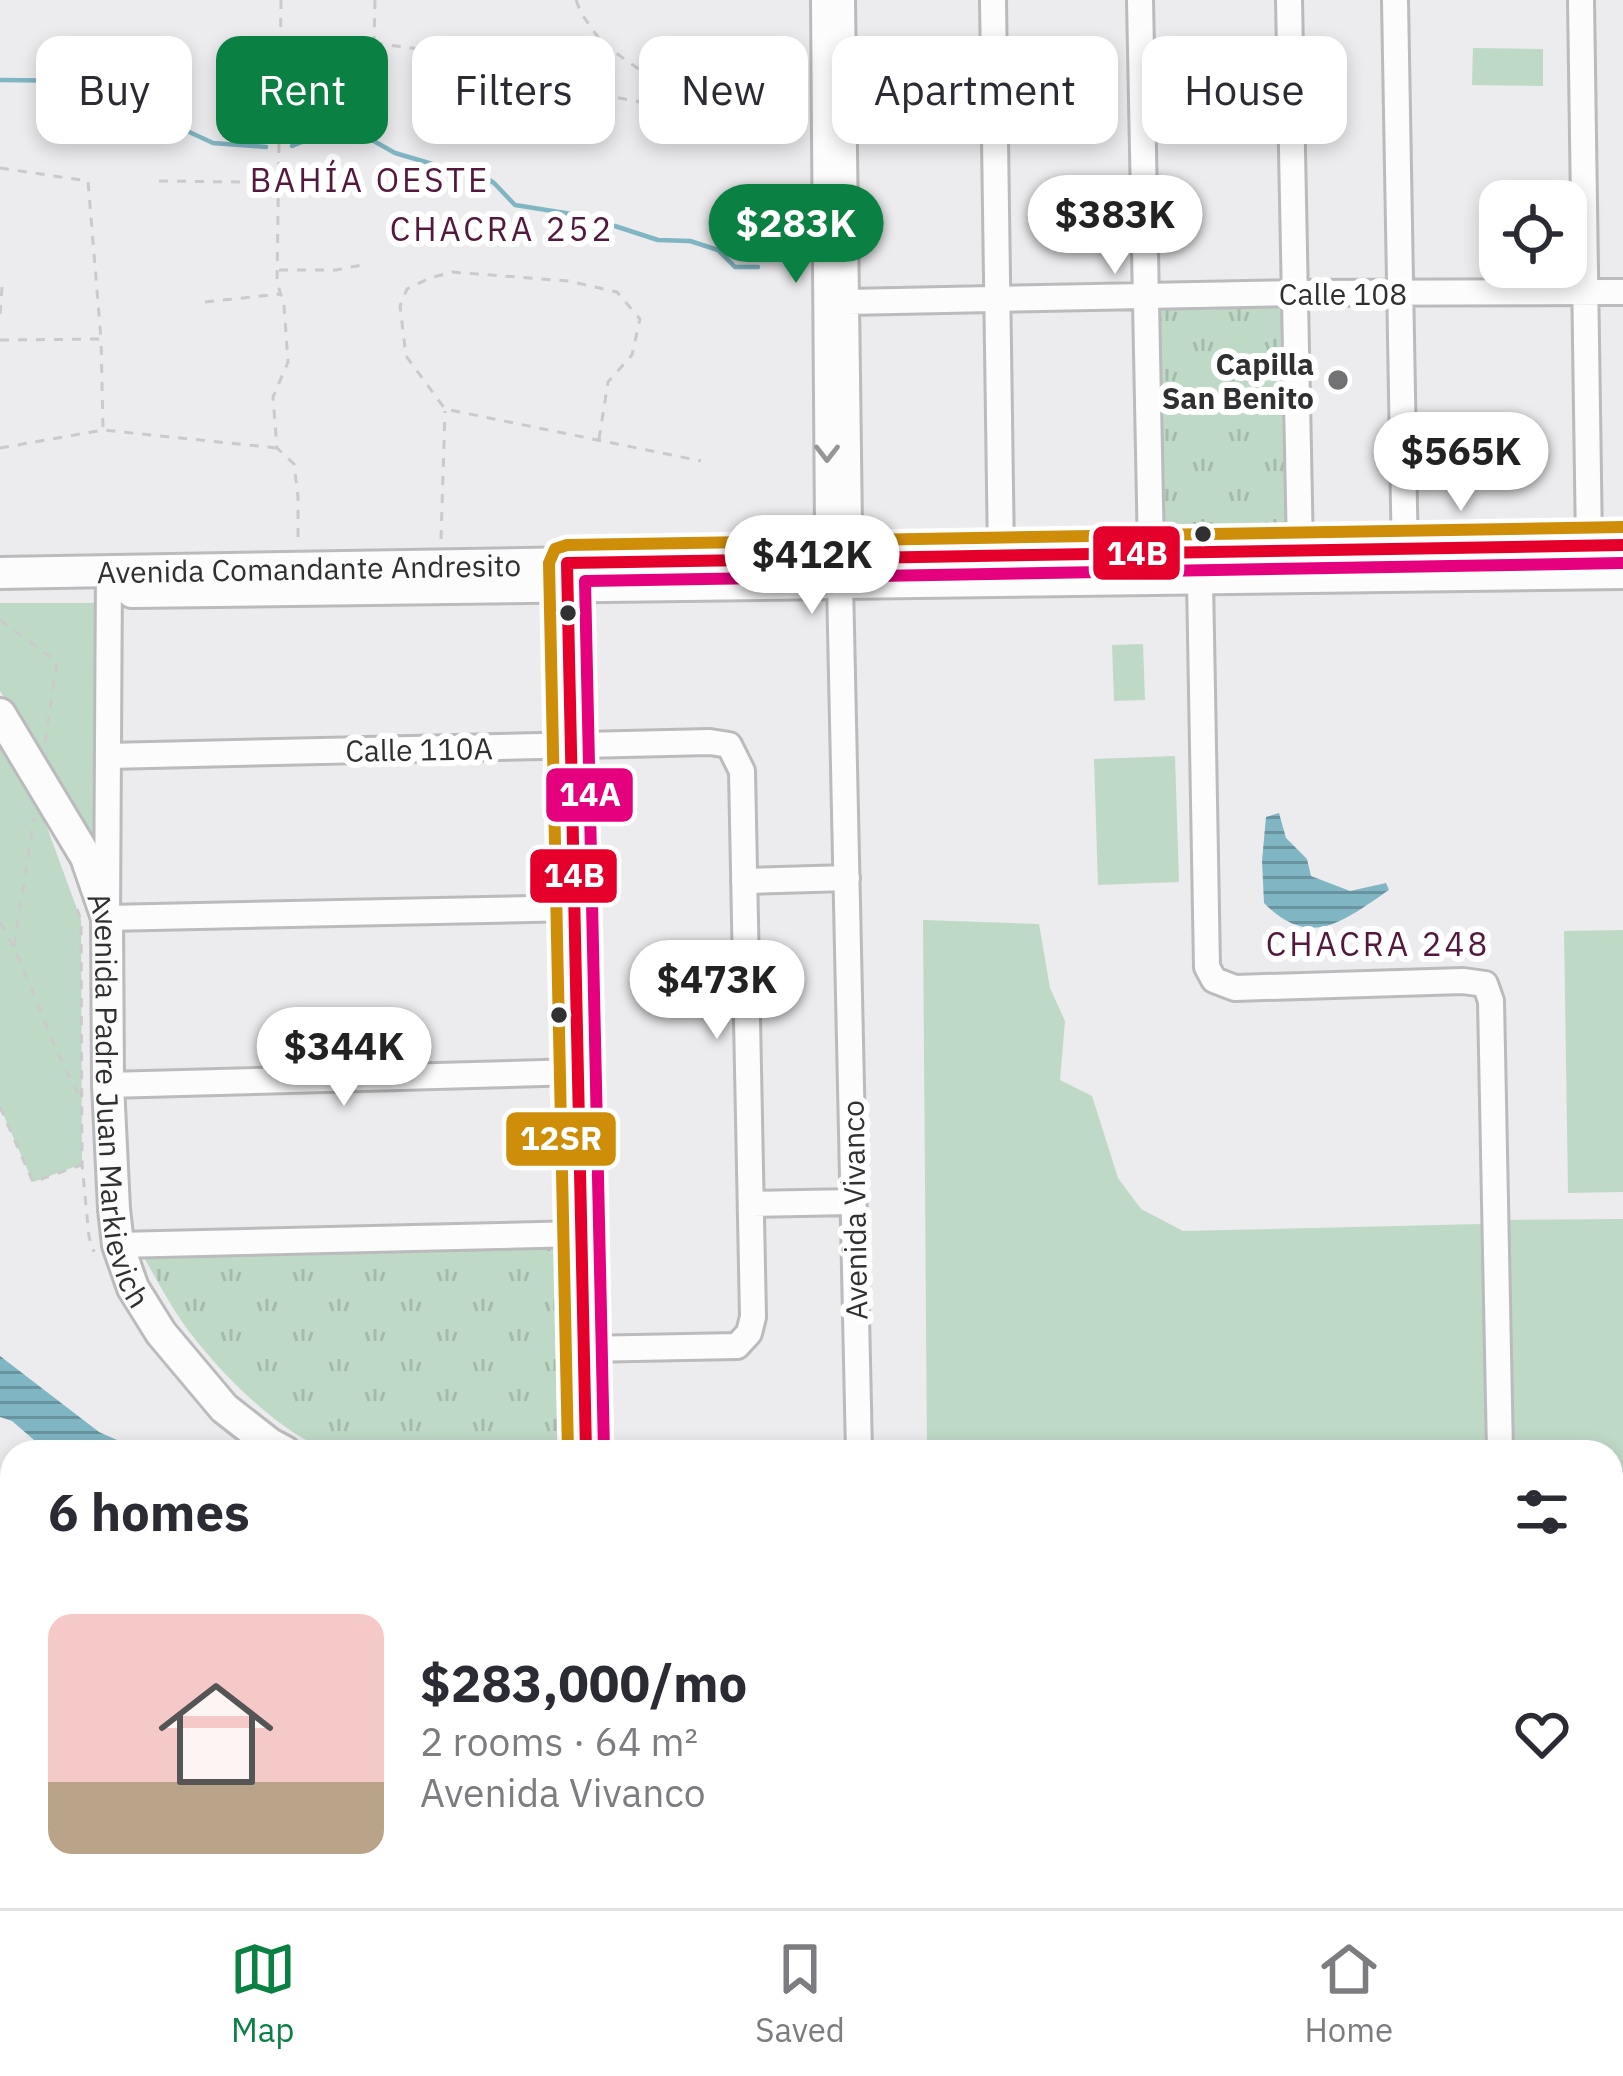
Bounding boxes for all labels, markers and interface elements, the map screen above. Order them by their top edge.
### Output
chip: Buy [36,36,192,144]
chip: Rent [216,36,388,144]
chip: Filters [412,36,615,144]
chip: New [639,36,808,144]
chip: Apartment [832,36,1118,144]
chip: House [1142,36,1347,144]
district label: BAHÍA OESTE [250,158,490,201]
pin: $383K [1031,175,1199,277]
map controls [1479,180,1587,288]
button: locate [1479,180,1587,288]
pin: $283K [712,184,880,286]
text: $383K [1055,188,1175,239]
text: $283K [736,197,856,248]
district label: CHACRA 252 [390,207,614,250]
street label: Calle 108 [1279,274,1407,313]
place label: Capilla San Benito [1162,344,1314,417]
marker: Capilla San Benito [1325,367,1351,393]
pin: $565K [1377,412,1545,514]
text: $565K [1401,425,1521,476]
one-way arrow [814,445,840,463]
pin: $412K [728,515,896,617]
unlabelled marker [1192,523,1214,545]
line badge: 14B [1091,524,1182,582]
text: $412K [752,528,872,579]
text: 14B [1106,531,1168,574]
street label: Avenida Comandante Andresito [96,545,521,591]
unlabelled marker [557,602,579,624]
street label: Calle 110A [345,728,493,770]
line badge: 14A [544,766,635,824]
text: 14A [559,772,621,815]
line badge: 14B [528,847,619,905]
text: 14B [543,853,605,896]
street label: Avenida Padre Juan Markievich [80,887,160,1314]
district label: CHACRA 248 [1266,922,1490,965]
pin: $473K [633,940,801,1042]
text: $473K [657,953,777,1004]
unlabelled marker [548,1004,570,1026]
pin: $344K [260,1007,428,1109]
text: $344K [284,1020,404,1071]
street label: Avenida Vivanco [833,1100,875,1320]
line badge: 12SR [504,1110,618,1168]
text: 12SR [520,1116,602,1159]
text: 6 homes [48,1479,250,1545]
icon: filters [1509,1479,1575,1545]
text: $283,000/mo [420,1650,747,1716]
icon: home [144,1662,288,1806]
icon: heart [1509,1701,1575,1767]
text: 2 rooms · 64 m² [420,1716,698,1767]
text: Avenida Vivanco [420,1767,706,1818]
tab: Map [230,1936,296,2051]
tab: Saved [755,1936,845,2051]
tab: Home [1304,1936,1393,2051]

